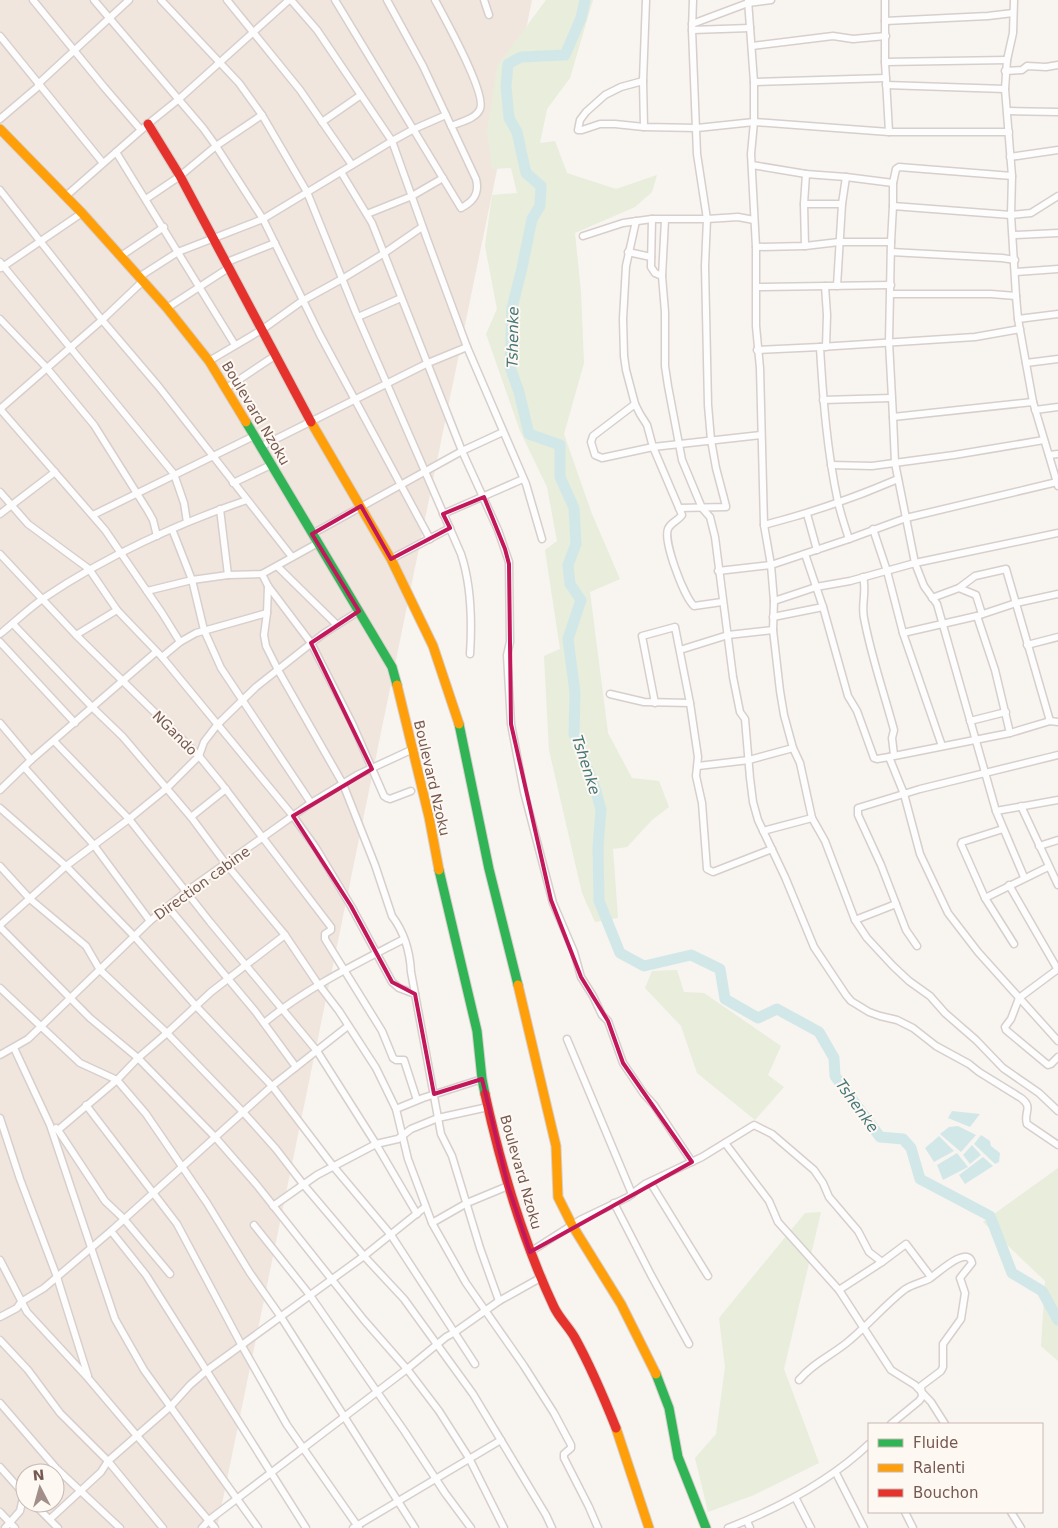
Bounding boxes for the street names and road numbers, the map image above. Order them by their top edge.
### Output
street label: Boulevard Nzoku [219,358,293,468]
street label: NGando [149,707,201,759]
street label: Boulevard Nzoku [411,719,453,837]
street label: Direction cabine [151,843,253,923]
street label: Boulevard Nzoku [497,1113,545,1231]

